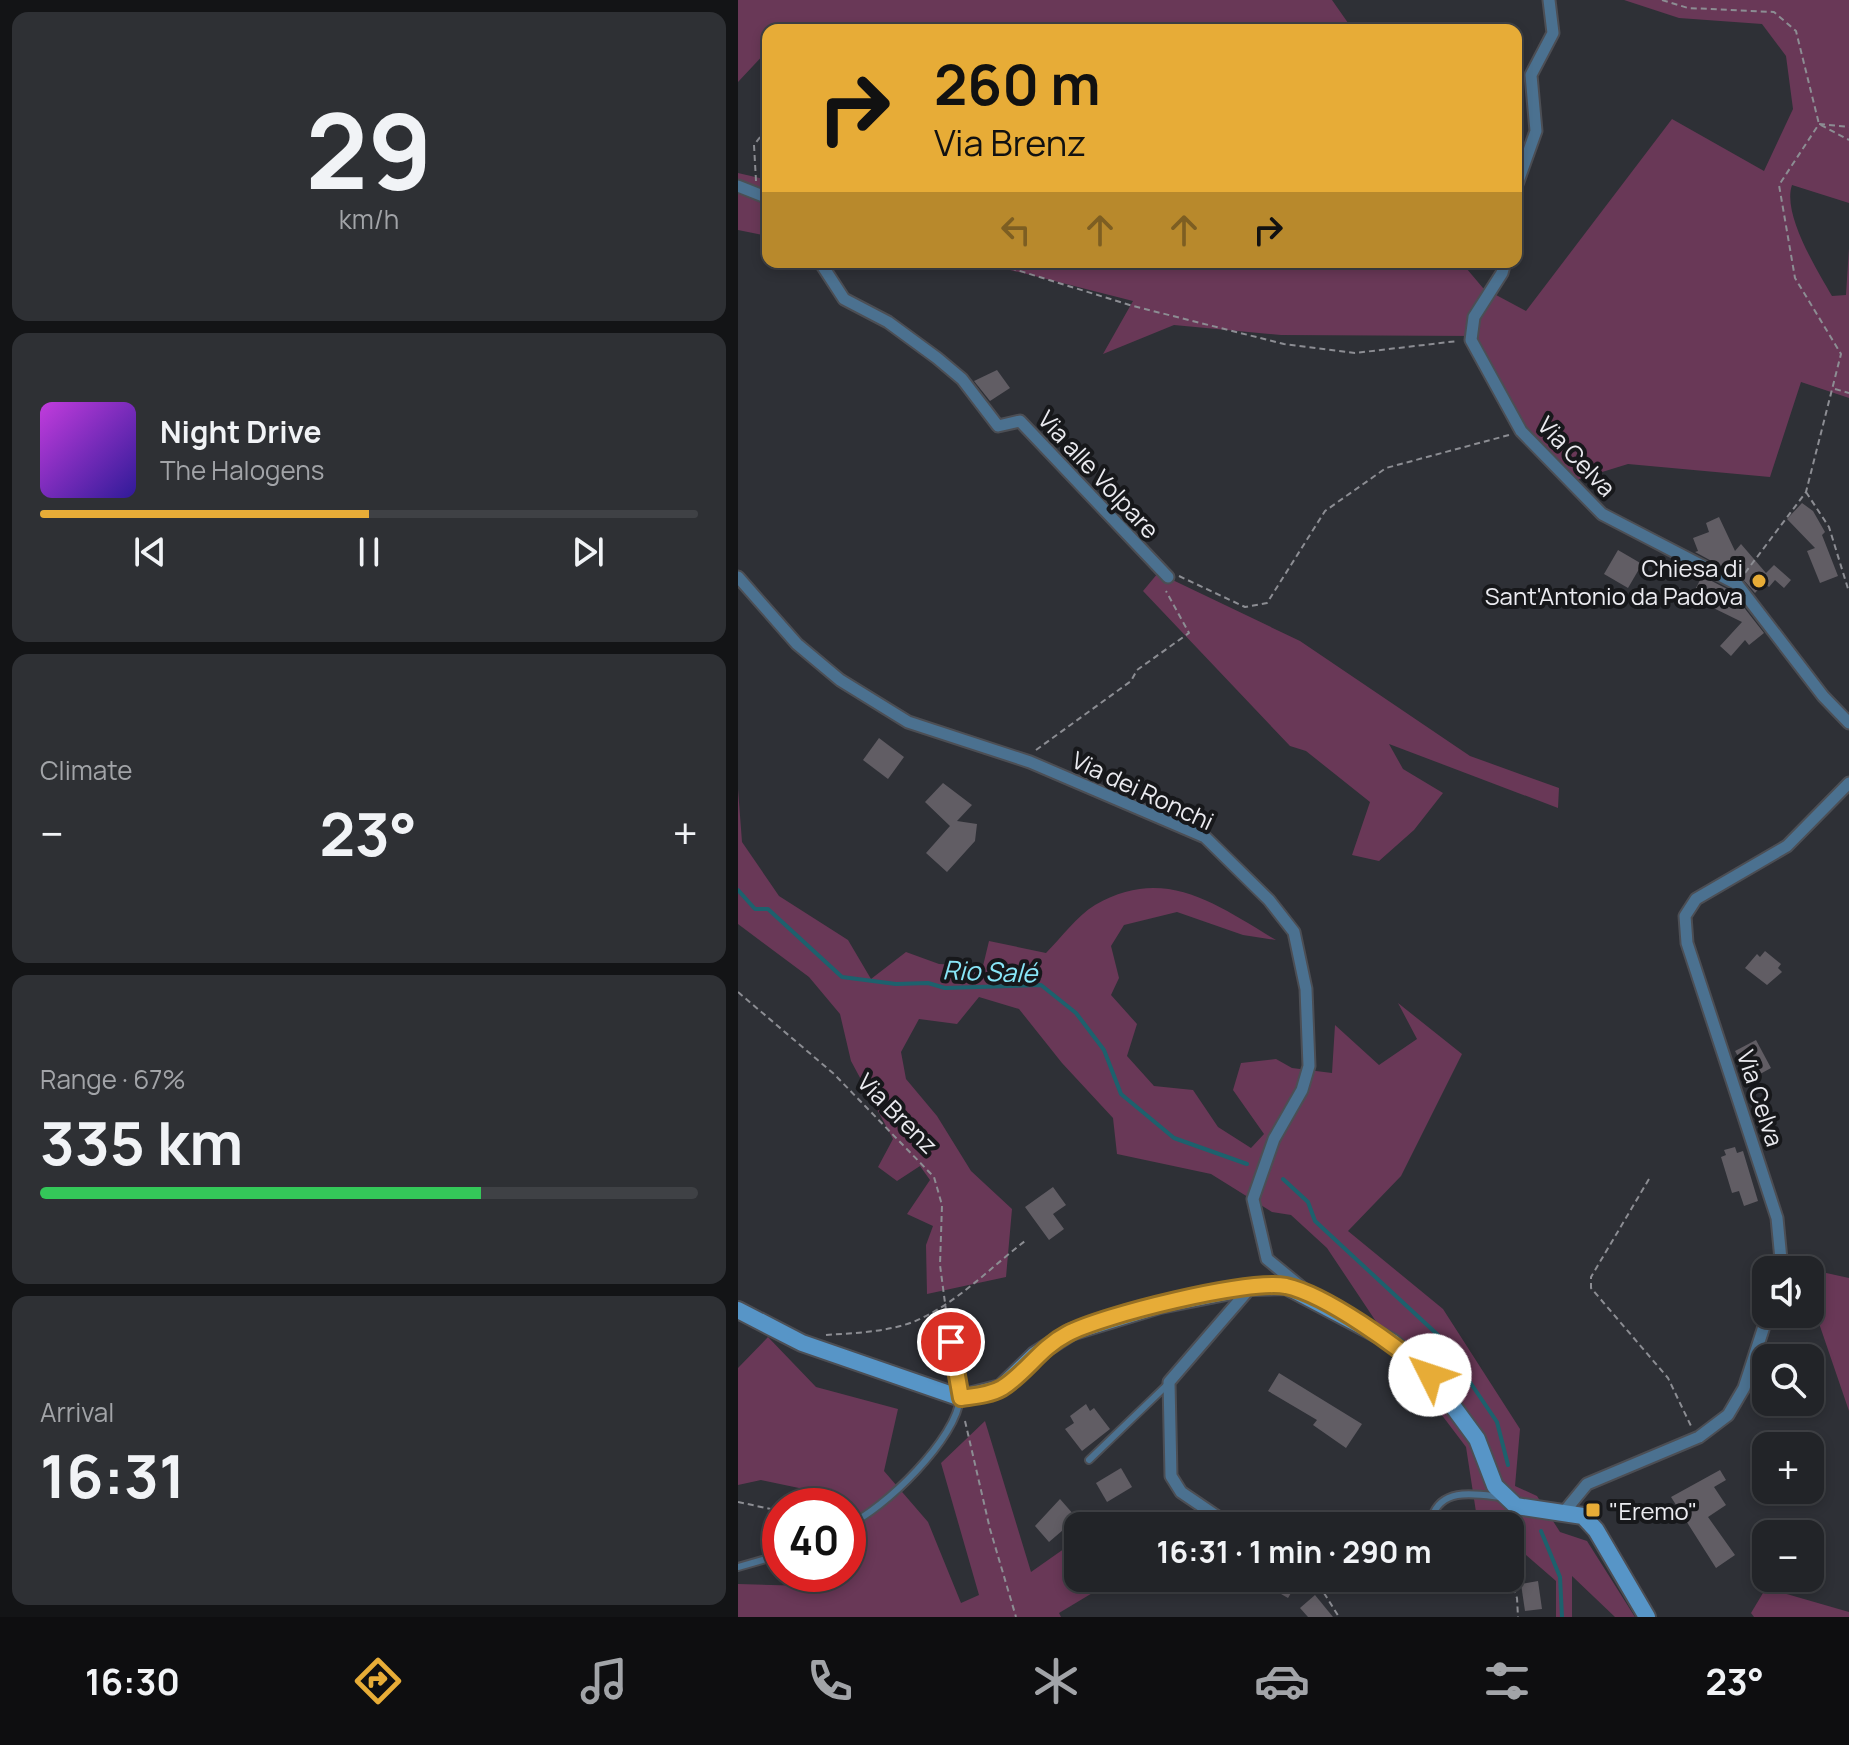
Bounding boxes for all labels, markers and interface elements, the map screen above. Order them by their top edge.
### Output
text: 260 m [934,45,1101,122]
icon: right [802,56,906,160]
text: 29 [306,78,432,220]
text: Via Brenz [934,118,1086,167]
text: km/h [339,201,399,237]
icon: left [994,208,1038,252]
icon: ahead [1078,208,1122,252]
icon: ahead [1162,208,1206,252]
icon: right [1246,208,1290,252]
street label: Via alle Volpare [1031,403,1167,545]
street label: Via Celva [1531,409,1623,503]
text: Night Drive [160,411,322,452]
text: The Halogens [160,452,324,488]
icon: previous [128,530,172,574]
icon: pause [347,530,391,574]
icon: next [566,530,610,574]
place label: Chiesa di Sant'Antonio da Padova [1485,551,1743,612]
marker: Chiesa di Sant'Antonio da Padova [1750,572,1768,590]
street label: Via dei Ronchi [1067,743,1219,837]
text: Climate [40,752,132,788]
text: 23° [319,792,417,874]
text: − [40,803,64,863]
text: + [673,803,698,863]
water label: Rio Salé [942,951,1040,991]
street label: Via Celva [1730,1046,1792,1150]
text: Range · 67% [40,1061,186,1097]
street label: Via Brenz [850,1065,946,1161]
text: 335 km [40,1101,243,1183]
map controls [1752,1256,1824,1592]
button: sound [1752,1256,1824,1328]
pin [917,1308,985,1376]
icon: arrive [929,1320,973,1364]
position arrow [1388,1333,1472,1417]
button: search [1752,1344,1824,1416]
text: Arrival [40,1394,114,1430]
button: + [1752,1432,1824,1504]
text: 16:31 [40,1434,185,1516]
speed limit sign: 40 [762,1488,866,1592]
place label: "Eremo" [1609,1494,1697,1527]
marker: "Eremo" [1584,1501,1602,1519]
button: − [1752,1520,1824,1592]
text: 16:31 · 1 min · 290 m [1156,1531,1432,1572]
icon: directions [350,1653,406,1709]
icon: music [576,1653,632,1709]
icon: phone [802,1653,858,1709]
icon: climate [1028,1653,1084,1709]
icon: car [1254,1653,1310,1709]
icon: filters [1479,1653,1535,1709]
text: 16:30 [85,1657,180,1706]
text: 23° [1705,1657,1764,1706]

